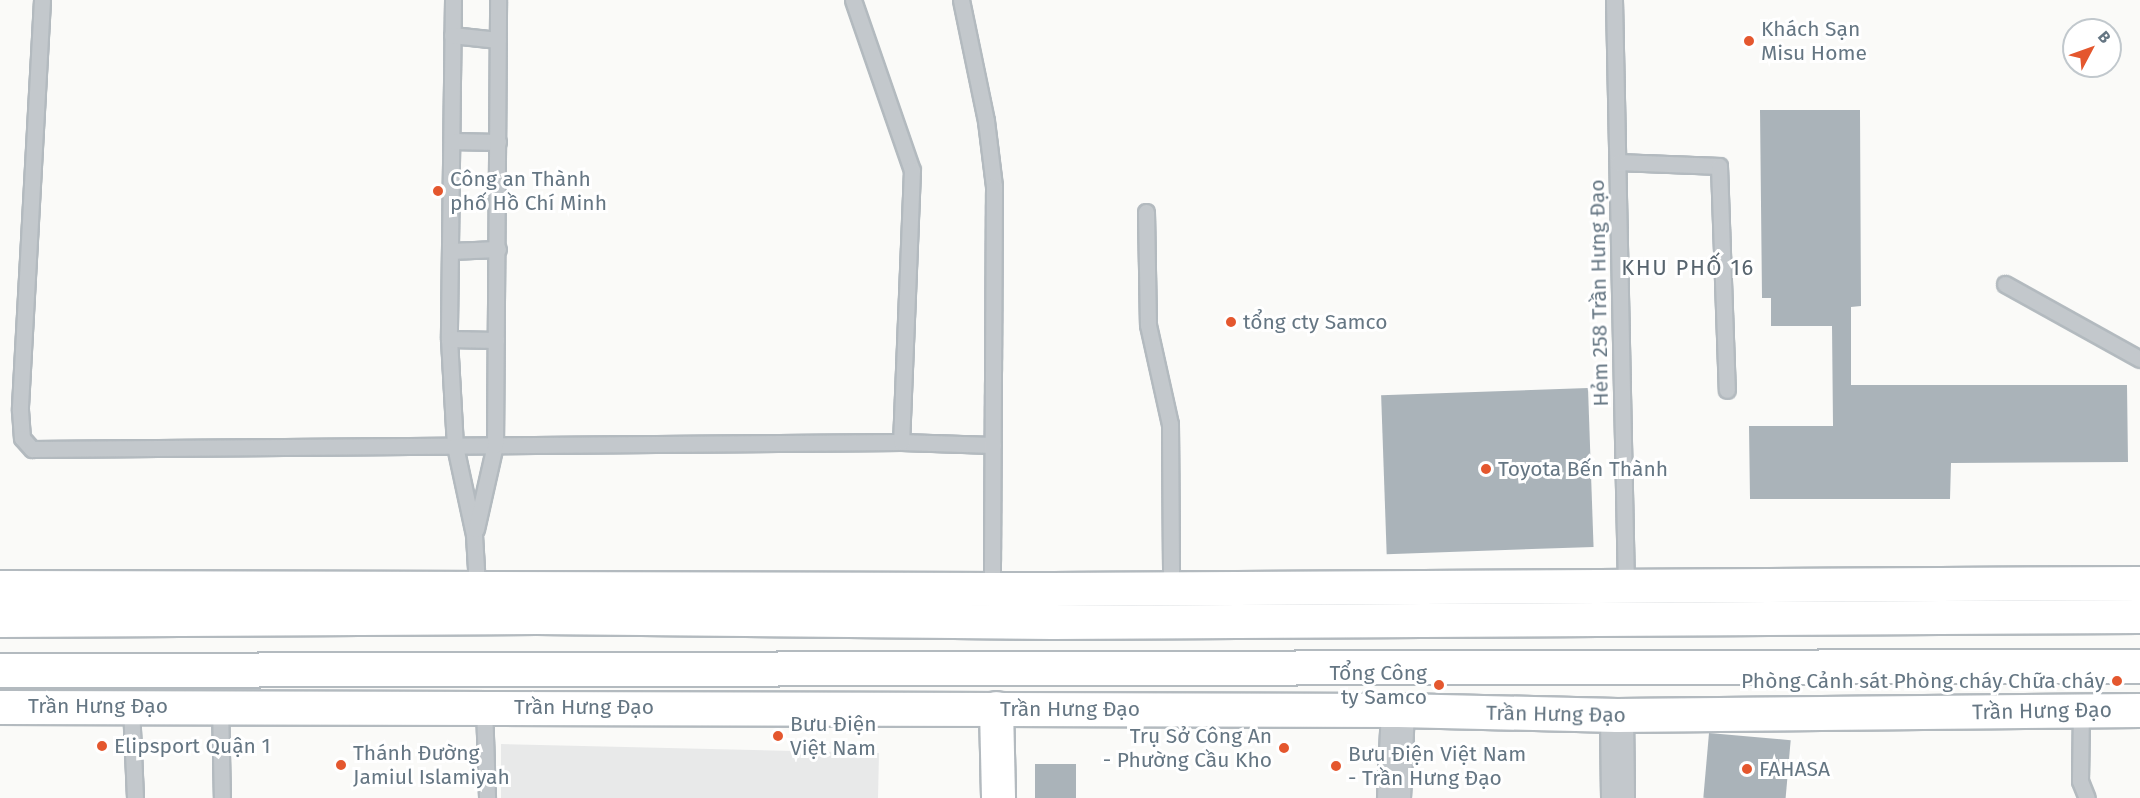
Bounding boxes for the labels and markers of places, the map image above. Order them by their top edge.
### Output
place label: Khách Sạn Misu Home [1761,16,1867,66]
marker: Khách Sạn Misu Home [1742,34,1756,48]
place label: Công an Thành phố Hồ Chí Minh [450,166,607,216]
marker: Công an Thành phố Hồ Chí Minh [431,184,445,198]
place label: tổng cty Samco [1243,309,1387,335]
marker: tổng cty Samco [1224,315,1238,329]
place label: Toyota Bến Thành [1498,456,1668,482]
marker: Toyota Bến Thành [1479,462,1493,476]
place label: Tổng Công ty Samco [1329,660,1427,710]
place label: Phòng Cảnh sát Phòng cháy Chữa cháy [1741,668,2105,694]
marker: Phòng Cảnh sát Phòng cháy Chữa cháy [2110,674,2124,688]
marker: Tổng Công ty Samco [1432,678,1446,692]
place label: Bưu Điện Việt Nam [790,711,877,761]
place label: Trụ Sở Công An - Phường Cầu Kho [1103,723,1272,773]
marker: Bưu Điện Việt Nam [771,729,785,743]
place label: Elipsport Quận 1 [114,733,271,759]
marker: Elipsport Quận 1 [95,739,109,753]
place label: Thánh Đường Jamiul Islamiyah [353,740,510,790]
marker: Trụ Sở Công An - Phường Cầu Kho [1277,741,1291,755]
place label: Bưu Điện Việt Nam - Trần Hưng Đạo [1348,741,1526,791]
place label: FAHASA [1759,756,1830,782]
marker: Thánh Đường Jamiul Islamiyah [334,758,348,772]
marker: Bưu Điện Việt Nam - Trần Hưng Đạo [1329,759,1343,773]
marker: FAHASA [1740,762,1754,776]

